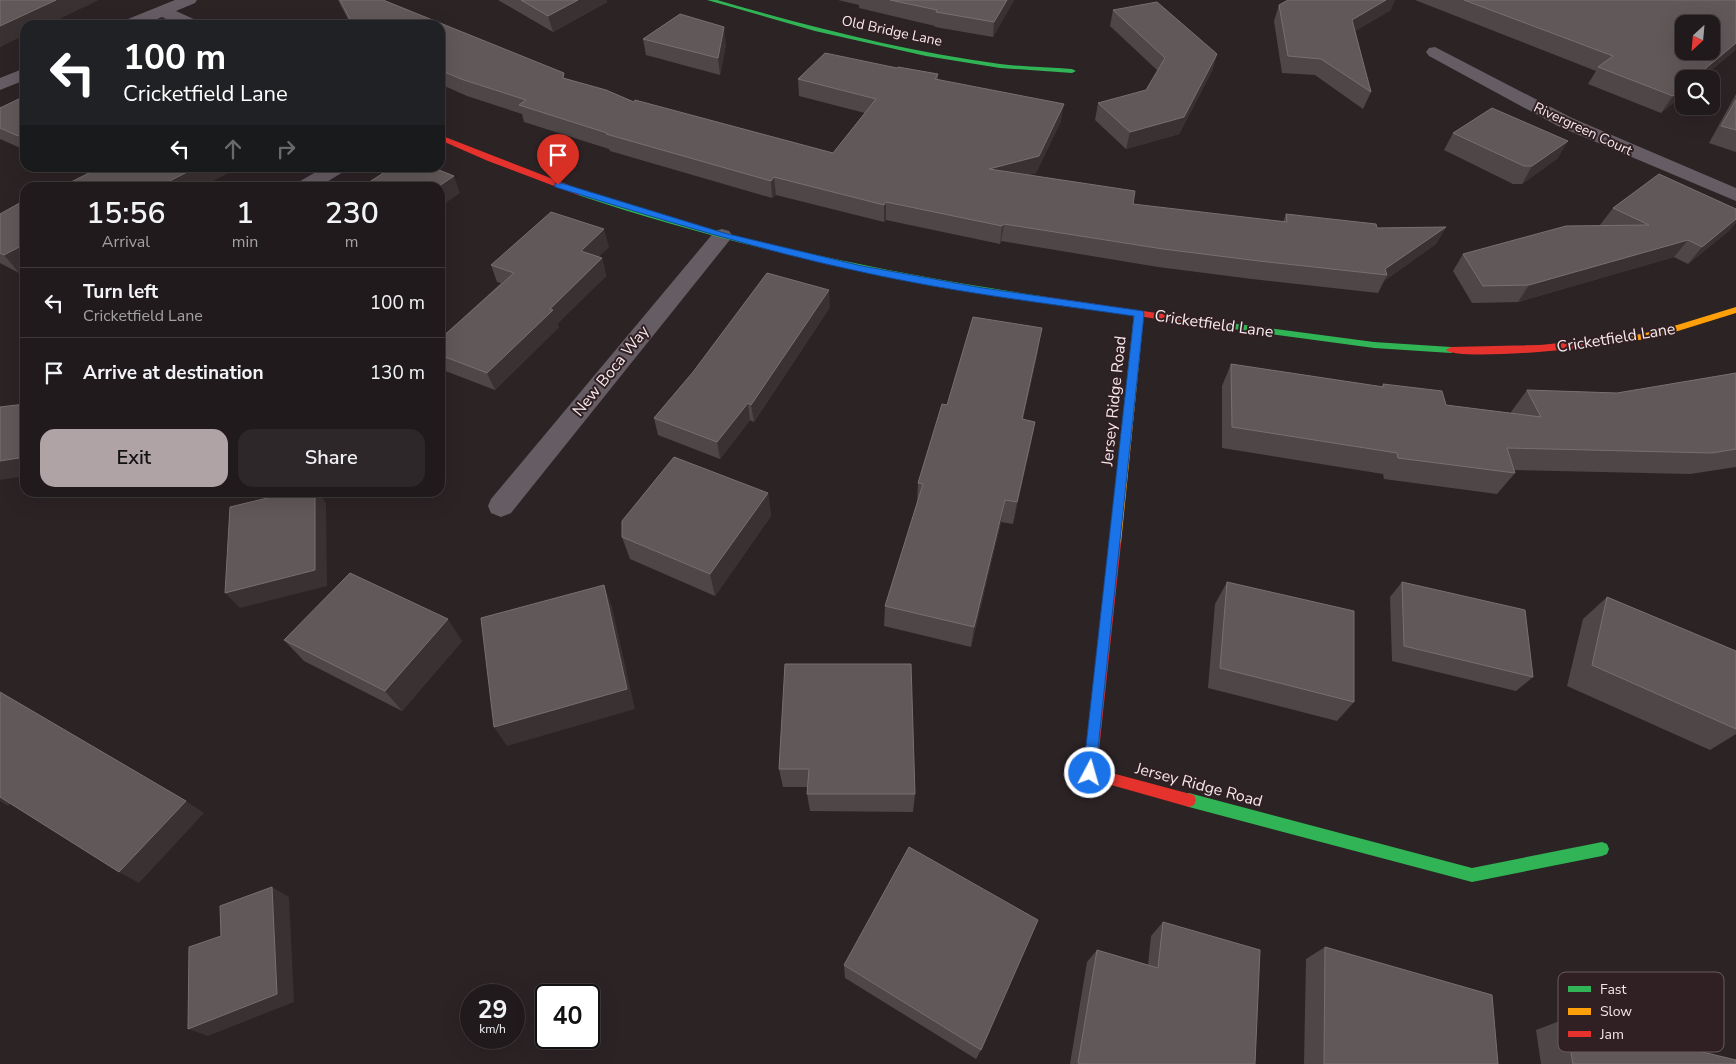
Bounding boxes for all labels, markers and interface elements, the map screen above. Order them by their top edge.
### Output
street label: Old Bridge Lane [840,11,944,51]
north arrow [1675,15,1720,60]
map controls [1675,15,1720,115]
text: 100 m [123,34,226,81]
icon: left [40,40,105,105]
button: search [1675,70,1720,115]
text: Cricketfield Lane [123,79,288,109]
street label: Rivergreen Court [1531,98,1635,160]
pin [537,134,579,185]
icon: left [166,135,194,163]
icon: ahead [219,135,247,163]
icon: right [272,135,300,163]
icon: arrive [544,141,572,169]
text: 15:56 [86,193,165,234]
text: 1 [236,193,254,234]
text: 230 [325,193,379,234]
text: Arrival [102,231,150,253]
text: min [232,231,258,253]
text: m [345,231,359,253]
text: Turn left [83,279,158,305]
icon: left [40,289,68,317]
text: 100 m [370,290,425,316]
text: Cricketfield Lane [83,305,203,327]
street label: Cricketfield Lane [1153,305,1275,343]
street label: Cricketfield Lane [1555,318,1677,358]
street label: New Boca Way [568,320,655,421]
street label: Jersey Ridge Road [1096,335,1132,468]
icon: arrive [40,359,68,387]
text: Arrive at destination [83,360,264,386]
text: 130 m [370,360,425,386]
button: Exit [40,429,228,487]
button: Share [238,429,425,487]
position arrow [1063,746,1115,798]
street label: Jersey Ridge Road [1132,757,1265,813]
legend [1558,972,1724,1052]
text: Fast [1600,980,1626,999]
speed limit sign: 40 [535,984,600,1049]
text: 29 [477,993,508,1027]
text: Slow [1600,1002,1632,1021]
text: km/h [479,1021,506,1037]
text: Jam [1599,1025,1624,1044]

